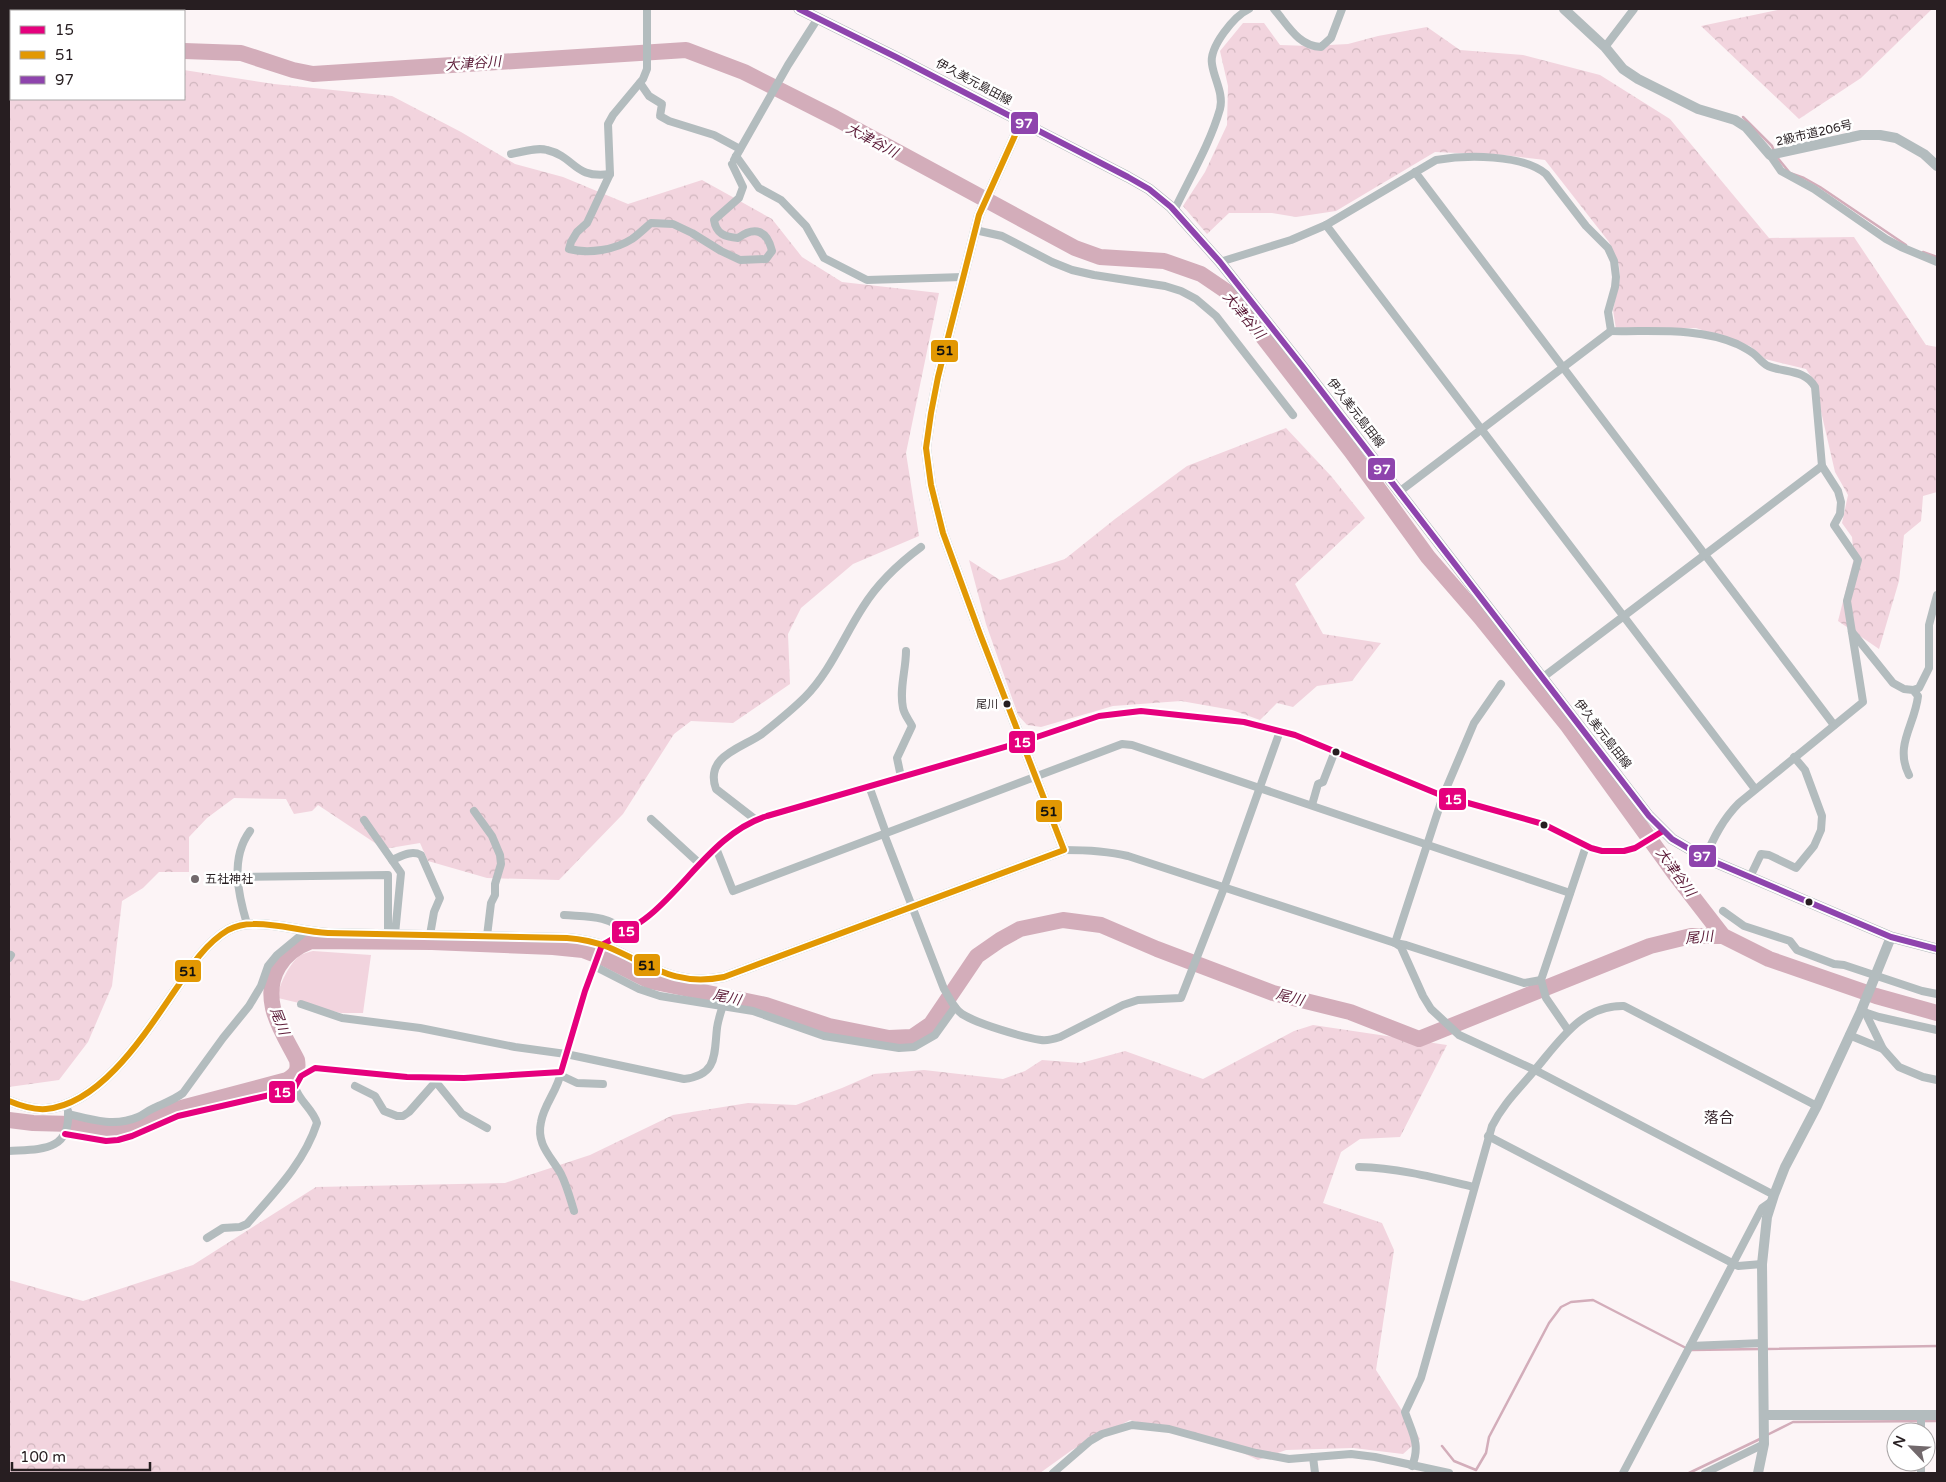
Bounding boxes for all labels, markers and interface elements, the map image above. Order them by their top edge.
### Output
legend [10,10,185,100]
text: 15 [55,21,74,39]
text: 51 [55,46,74,64]
water label: 大津谷川 [445,53,504,74]
street label: 伊久美元島田線 [934,56,1014,108]
text: 97 [55,71,74,89]
line badge: 97 [1010,111,1039,135]
text: 97 [1015,115,1033,132]
street label: 2級市道206号 [1774,117,1854,149]
water label: 大津谷川 [843,120,902,162]
water label: 大津谷川 [1219,288,1269,344]
line badge: 51 [930,339,959,363]
text: 51 [936,342,954,359]
street label: 伊久美元島田線 [1325,376,1387,450]
line badge: 97 [1367,457,1396,481]
text: 97 [1373,461,1391,478]
street label: 伊久美元島田線 [1572,697,1634,771]
place label: 尾川 [976,698,998,711]
marker: 尾川 [1002,699,1012,709]
line badge: 15 [1008,730,1036,754]
text: 15 [1013,734,1031,751]
unlabelled marker [1331,747,1341,757]
line badge: 15 [1438,787,1467,811]
text: 15 [1444,791,1462,808]
line badge: 51 [1035,799,1063,823]
text: 51 [1040,803,1058,820]
unlabelled marker [1539,820,1549,830]
line badge: 97 [1688,844,1717,868]
water label: 大津谷川 [1652,845,1700,902]
text: 97 [1693,848,1711,865]
place label: 五社神社 [205,872,253,886]
marker: 五社神社 [189,873,201,885]
unlabelled marker [1804,897,1814,907]
line badge: 15 [611,920,640,944]
text: 15 [617,923,635,940]
water label: 尾川 [1684,928,1716,947]
line badge: 51 [633,953,661,977]
text: 51 [638,957,656,974]
line badge: 51 [174,959,202,983]
text: 51 [179,963,197,980]
water label: 尾川 [711,986,744,1009]
water label: 尾川 [1274,986,1308,1010]
water label: 尾川 [267,1005,293,1039]
line badge: 15 [268,1080,296,1104]
text: 15 [273,1084,291,1101]
district label: 落合 [1704,1109,1734,1127]
north arrow [1886,1422,1936,1472]
text: N [1890,1433,1910,1450]
scale bar [12,1440,150,1472]
text: 100 m [20,1448,66,1466]

